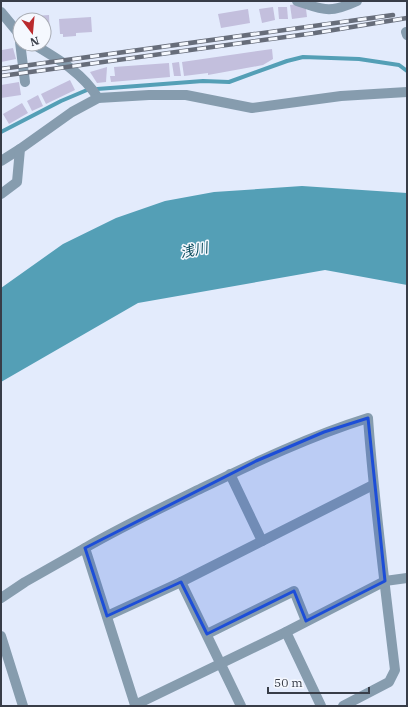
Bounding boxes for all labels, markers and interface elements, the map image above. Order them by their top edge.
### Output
north arrow [12,12,52,52]
text: N [28,34,41,50]
water label: 浅川 [178,238,212,262]
scale bar [268,669,369,695]
text: 50 m [274,675,303,690]

